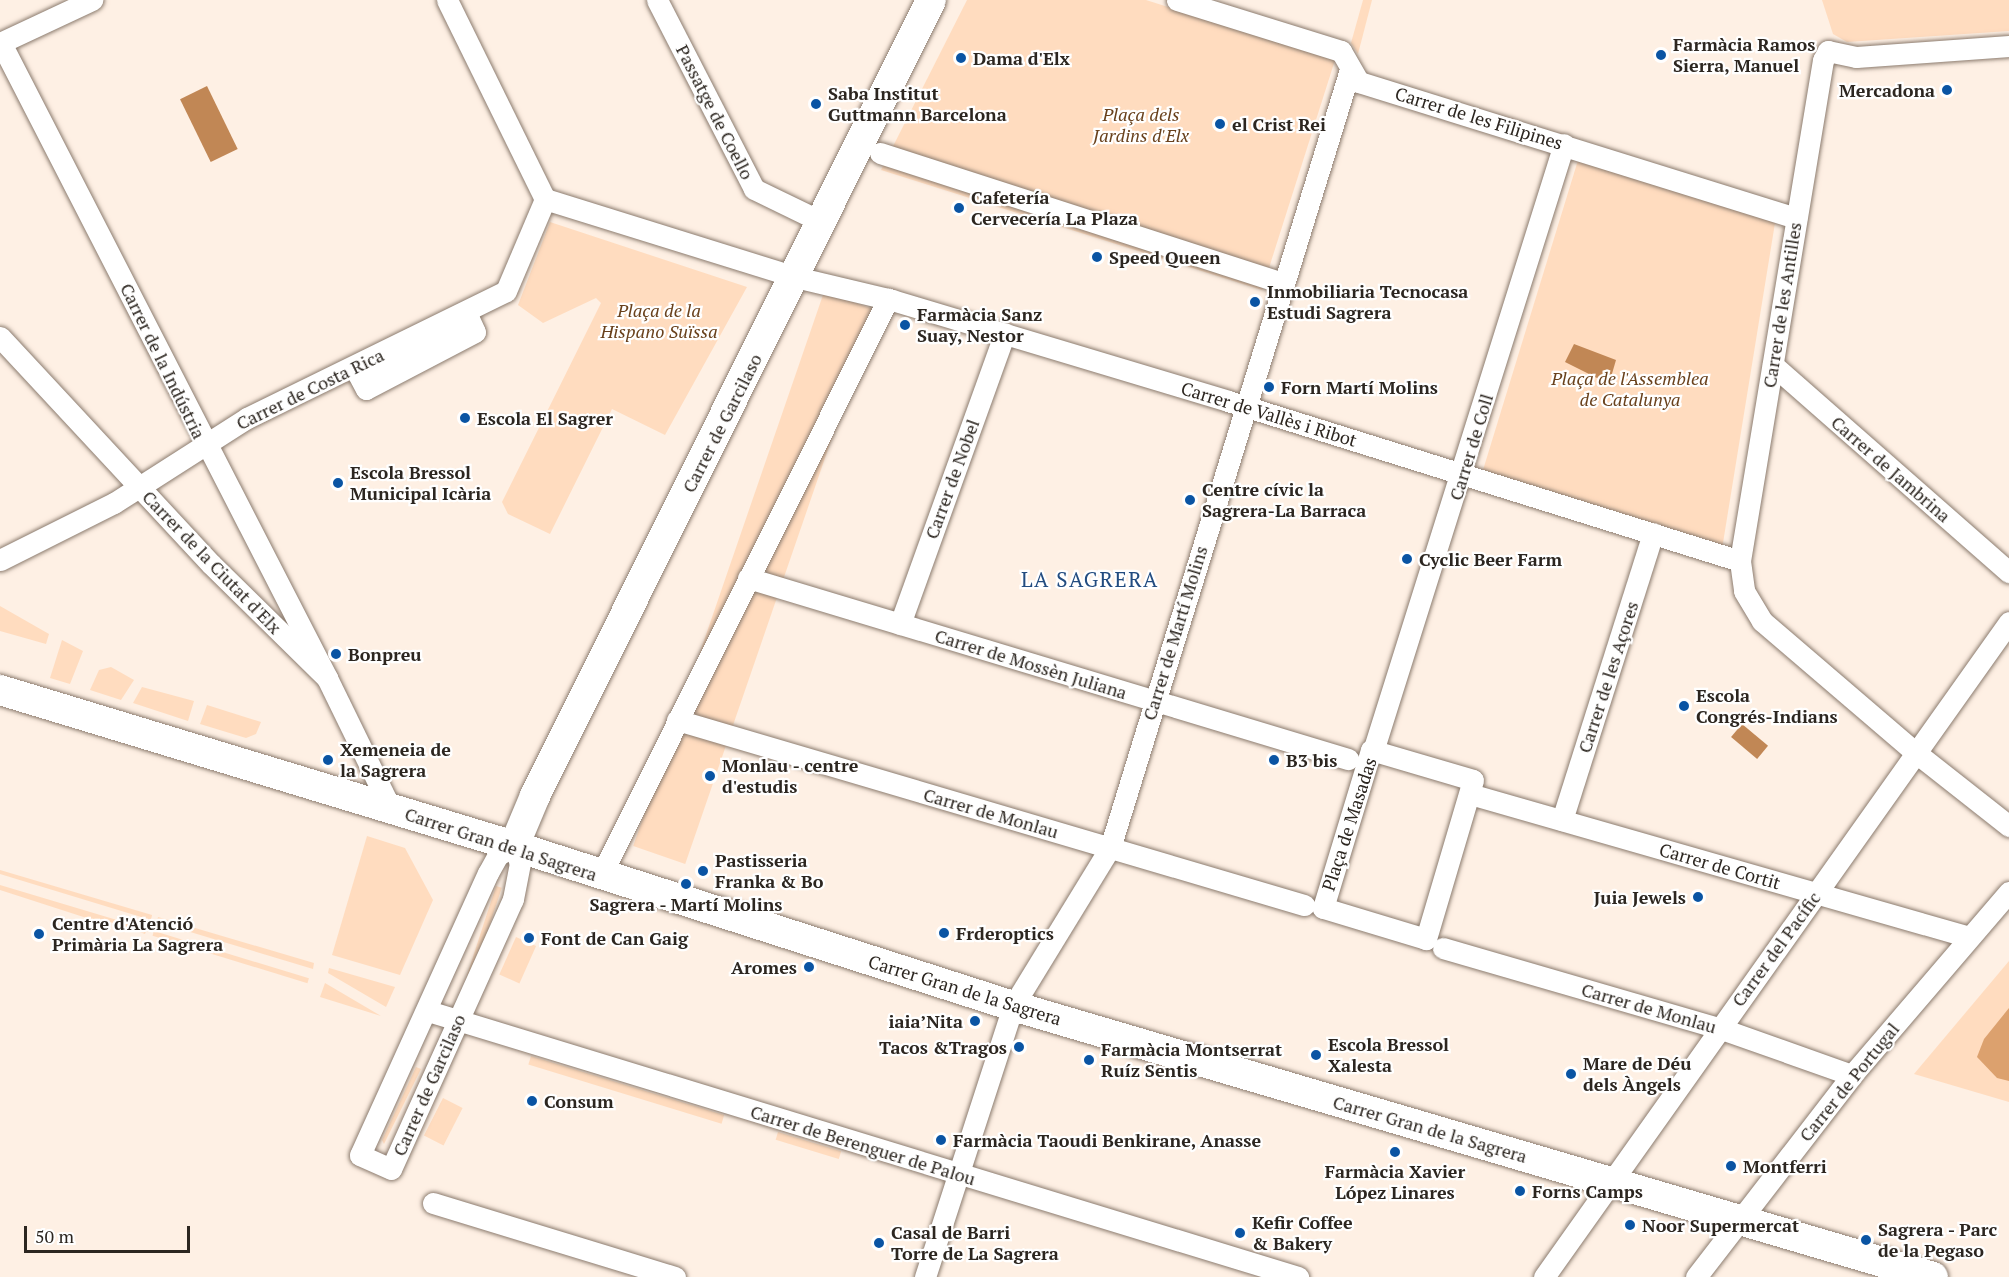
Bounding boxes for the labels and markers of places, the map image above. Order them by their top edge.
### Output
place label: Farmàcia Ramos Sierra, Manuel [1673,34,1815,76]
place label: Dama d'Elx [973,47,1070,69]
marker: Farmàcia Ramos Sierra, Manuel [1654,48,1668,62]
marker: Dama d'Elx [954,51,968,65]
place label: Mercadona [1839,79,1935,101]
place label: Saba Institut Guttmann Barcelona [828,83,1007,125]
marker: Mercadona [1940,83,1954,97]
marker: Saba Institut Guttmann Barcelona [809,97,823,111]
place label: el Crist Rei [1232,113,1326,135]
marker: el Crist Rei [1213,117,1227,131]
place label: Cafetería Cervecería La Plaza [971,187,1138,230]
marker: Cafetería Cervecería La Plaza [952,201,966,215]
place label: Speed Queen [1109,246,1221,268]
marker: Speed Queen [1090,250,1104,264]
place label: Inmobiliaria Tecnocasa Estudi Sagrera [1267,281,1468,324]
marker: Inmobiliaria Tecnocasa Estudi Sagrera [1248,295,1262,309]
place label: Farmàcia Sanz Suay, Nestor [917,304,1042,346]
marker: Farmàcia Sanz Suay, Nestor [898,318,912,332]
place label: Forn Martí Molins [1281,376,1438,398]
marker: Forn Martí Molins [1262,380,1276,394]
place label: Escola El Sagrer [477,407,613,429]
marker: Escola El Sagrer [458,411,472,425]
place label: Escola Bressol Municipal Icària [350,462,491,504]
marker: Escola Bressol Municipal Icària [331,476,345,490]
place label: Centre cívic la Sagrera-La Barraca [1202,479,1366,522]
marker: Centre cívic la Sagrera-La Barraca [1183,493,1197,507]
place label: Cyclic Beer Farm [1419,548,1562,570]
marker: Cyclic Beer Farm [1400,552,1414,566]
place label: Bonpreu [348,643,422,665]
marker: Bonpreu [329,647,343,661]
place label: Escola Congrés-Indians [1696,685,1838,728]
marker: Escola Congrés-Indians [1677,699,1691,713]
place label: Xemeneia de la Sagrera [340,739,451,782]
place label: B3 bis [1286,749,1337,771]
marker: Xemeneia de la Sagrera [321,753,335,767]
marker: B3 bis [1267,753,1281,767]
place label: Monlau - centre d'estudis [722,755,860,798]
marker: Monlau - centre d'estudis [703,769,717,783]
place label: Pastisseria Franka & Bo [715,850,823,892]
marker: Pastisseria Franka & Bo [696,864,710,878]
marker: Sagrera - Martí Molins [679,877,693,891]
place label: Juia Jewels [1594,886,1686,908]
marker: Juia Jewels [1691,890,1705,904]
place label: Sagrera - Martí Molins [589,893,783,915]
place label: Centre d'Atenció Primària La Sagrera [52,913,223,956]
place label: Frderoptics [956,922,1054,944]
marker: Centre d'Atenció Primària La Sagrera [30,925,48,943]
marker: Frderoptics [937,926,951,940]
place label: Font de Can Gaig [541,927,688,949]
marker: Font de Can Gaig [522,931,536,945]
place label: Aromes [731,956,797,978]
marker: Aromes [802,960,816,974]
place label: iaia’Nita [889,1010,963,1032]
marker: iaia’Nita [968,1014,982,1028]
place label: Escola Bressol Xalesta [1328,1034,1449,1076]
place label: Tacos &Tragos [879,1036,1007,1058]
place label: Farmàcia Montserrat Ruíz Sentis [1101,1039,1282,1082]
marker: Tacos &Tragos [1012,1040,1026,1054]
marker: Escola Bressol Xalesta [1309,1048,1323,1062]
marker: Farmàcia Montserrat Ruíz Sentis [1082,1053,1096,1067]
place label: Mare de Déu dels Àngels [1583,1053,1691,1096]
marker: Mare de Déu dels Àngels [1564,1067,1578,1081]
place label: Consum [544,1090,614,1112]
marker: Consum [525,1094,539,1108]
place label: Farmàcia Taoudi Benkirane, Anasse [953,1129,1262,1151]
marker: Farmàcia Taoudi Benkirane, Anasse [934,1133,948,1147]
marker: Farmàcia Xavier López Linares [1388,1145,1402,1159]
place label: Montferri [1743,1155,1827,1177]
marker: Montferri [1724,1159,1738,1173]
place label: Farmàcia Xavier López Linares [1325,1161,1465,1204]
place label: Forns Camps [1532,1180,1643,1202]
marker: Forns Camps [1513,1184,1527,1198]
place label: Kefir Coffee & Bakery [1252,1212,1353,1254]
place label: Noor Supermercat [1642,1214,1799,1236]
marker: Noor Supermercat [1623,1218,1637,1232]
place label: Sagrera - Parc de la Pegaso [1878,1219,1999,1262]
place label: Casal de Barri Torre de La Sagrera [891,1222,1059,1264]
marker: Kefir Coffee & Bakery [1233,1226,1247,1240]
marker: Sagrera - Parc de la Pegaso [1859,1233,1873,1247]
marker: Casal de Barri Torre de La Sagrera [872,1236,886,1250]

